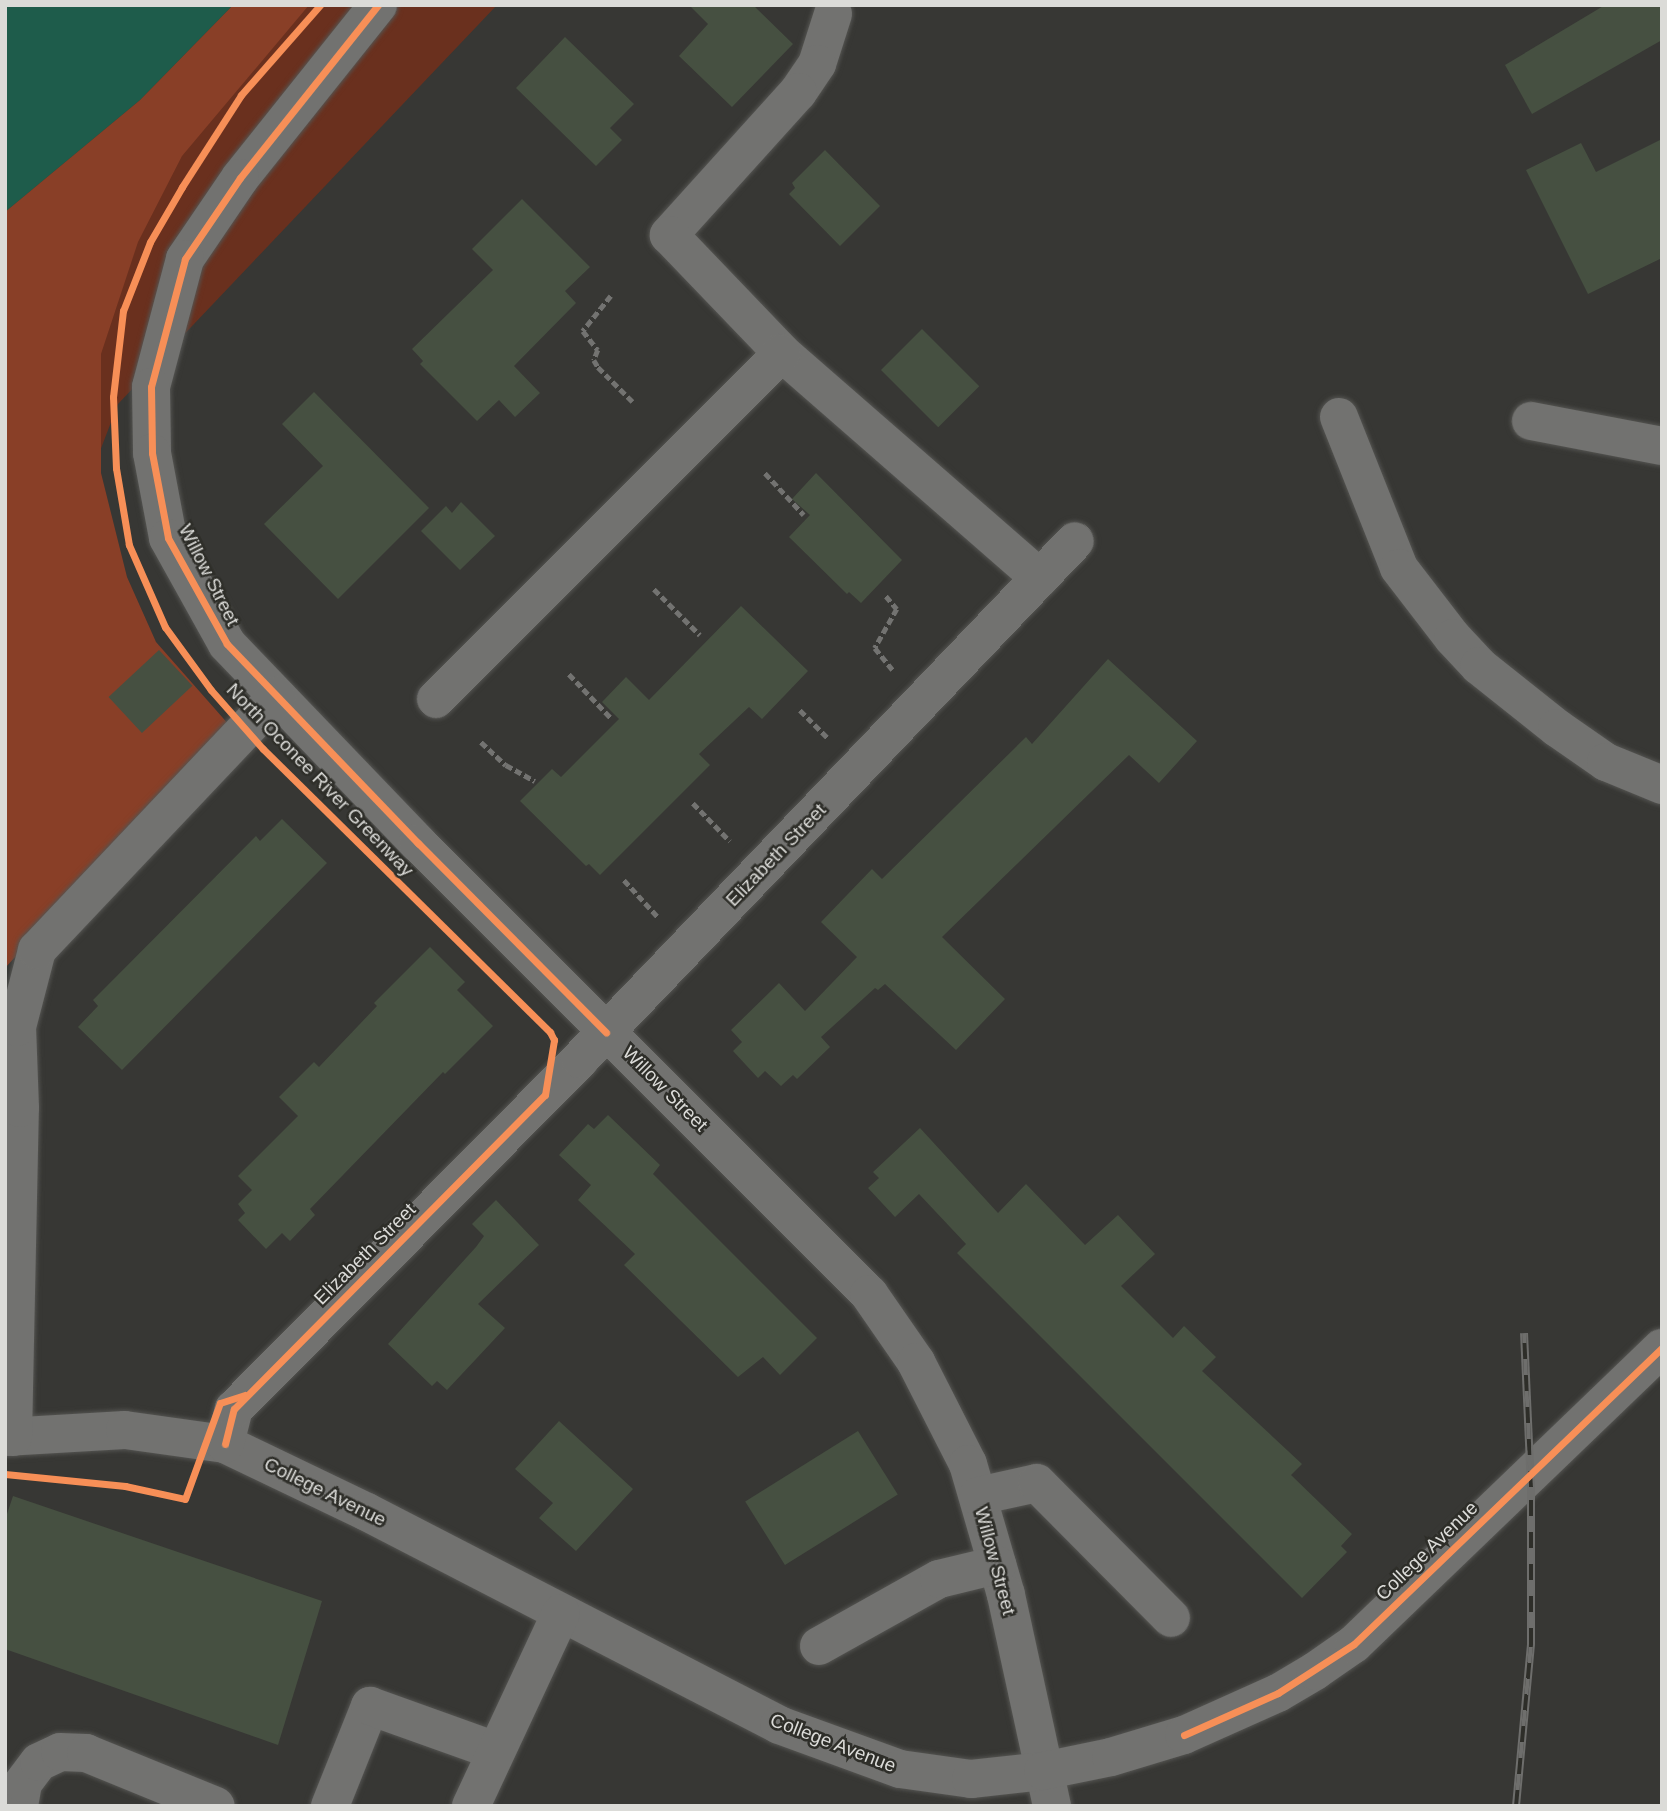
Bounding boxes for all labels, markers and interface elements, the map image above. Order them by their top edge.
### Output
street label: Willow Street [174,520,244,630]
street label: North Oconee River Greenway [222,679,418,881]
street label: Elizabeth Street [721,799,831,911]
street label: Willow Street [618,1042,712,1136]
street label: Elizabeth Street [310,1199,420,1309]
street label: College Avenue [260,1452,390,1532]
street label: College Avenue [1371,1496,1483,1606]
street label: Willow Street [970,1505,1020,1617]
street label: College Avenue [766,1708,900,1778]

